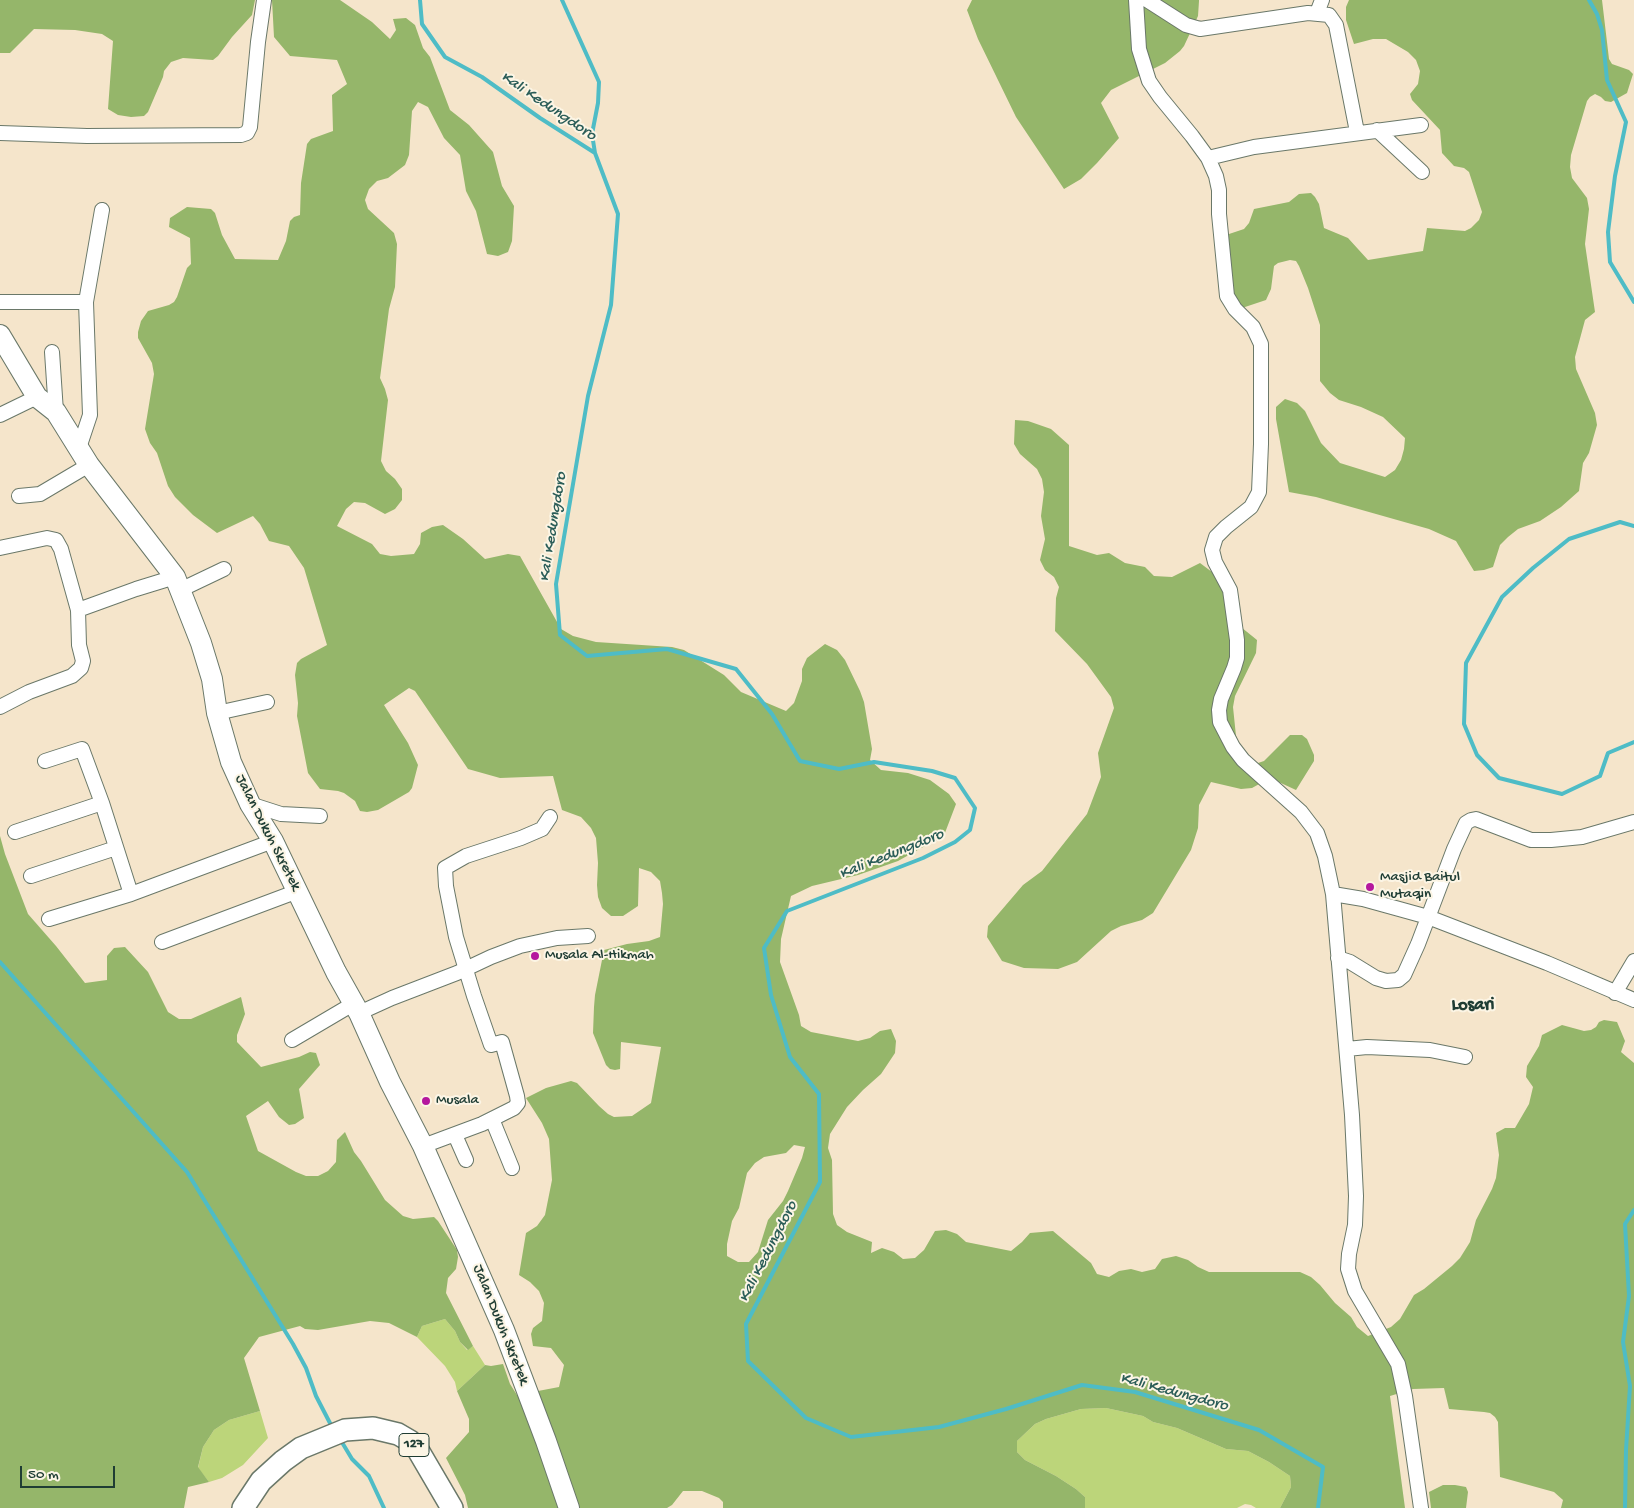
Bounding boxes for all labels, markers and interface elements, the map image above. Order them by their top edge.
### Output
water label: Kali Kedungdoro [497,68,599,146]
water label: Kali Kedungdoro [536,471,572,583]
street label: Jalan Dukuh Skretek [230,772,304,894]
water label: Kali Kedungdoro [837,825,947,885]
place label: Masjid Baitul Mutaqin [1380,869,1460,904]
marker: Masjid Baitul Mutaqin [1364,881,1376,893]
place label: Musala Al-Hikmah [545,947,654,965]
marker: Musala Al-Hikmah [529,950,541,962]
district label: Losari [1452,995,1494,1017]
place label: Musala [436,1092,479,1110]
marker: Musala [420,1095,432,1107]
water label: Kali Kedungdoro [735,1198,803,1306]
street label: Jalan Dukuh Skretek [468,1262,532,1388]
water label: Kali Kedungdoro [1118,1369,1230,1417]
road number: 127 [399,1434,429,1456]
scale bar [22,1456,118,1488]
text: 50 m [28,1466,59,1484]

